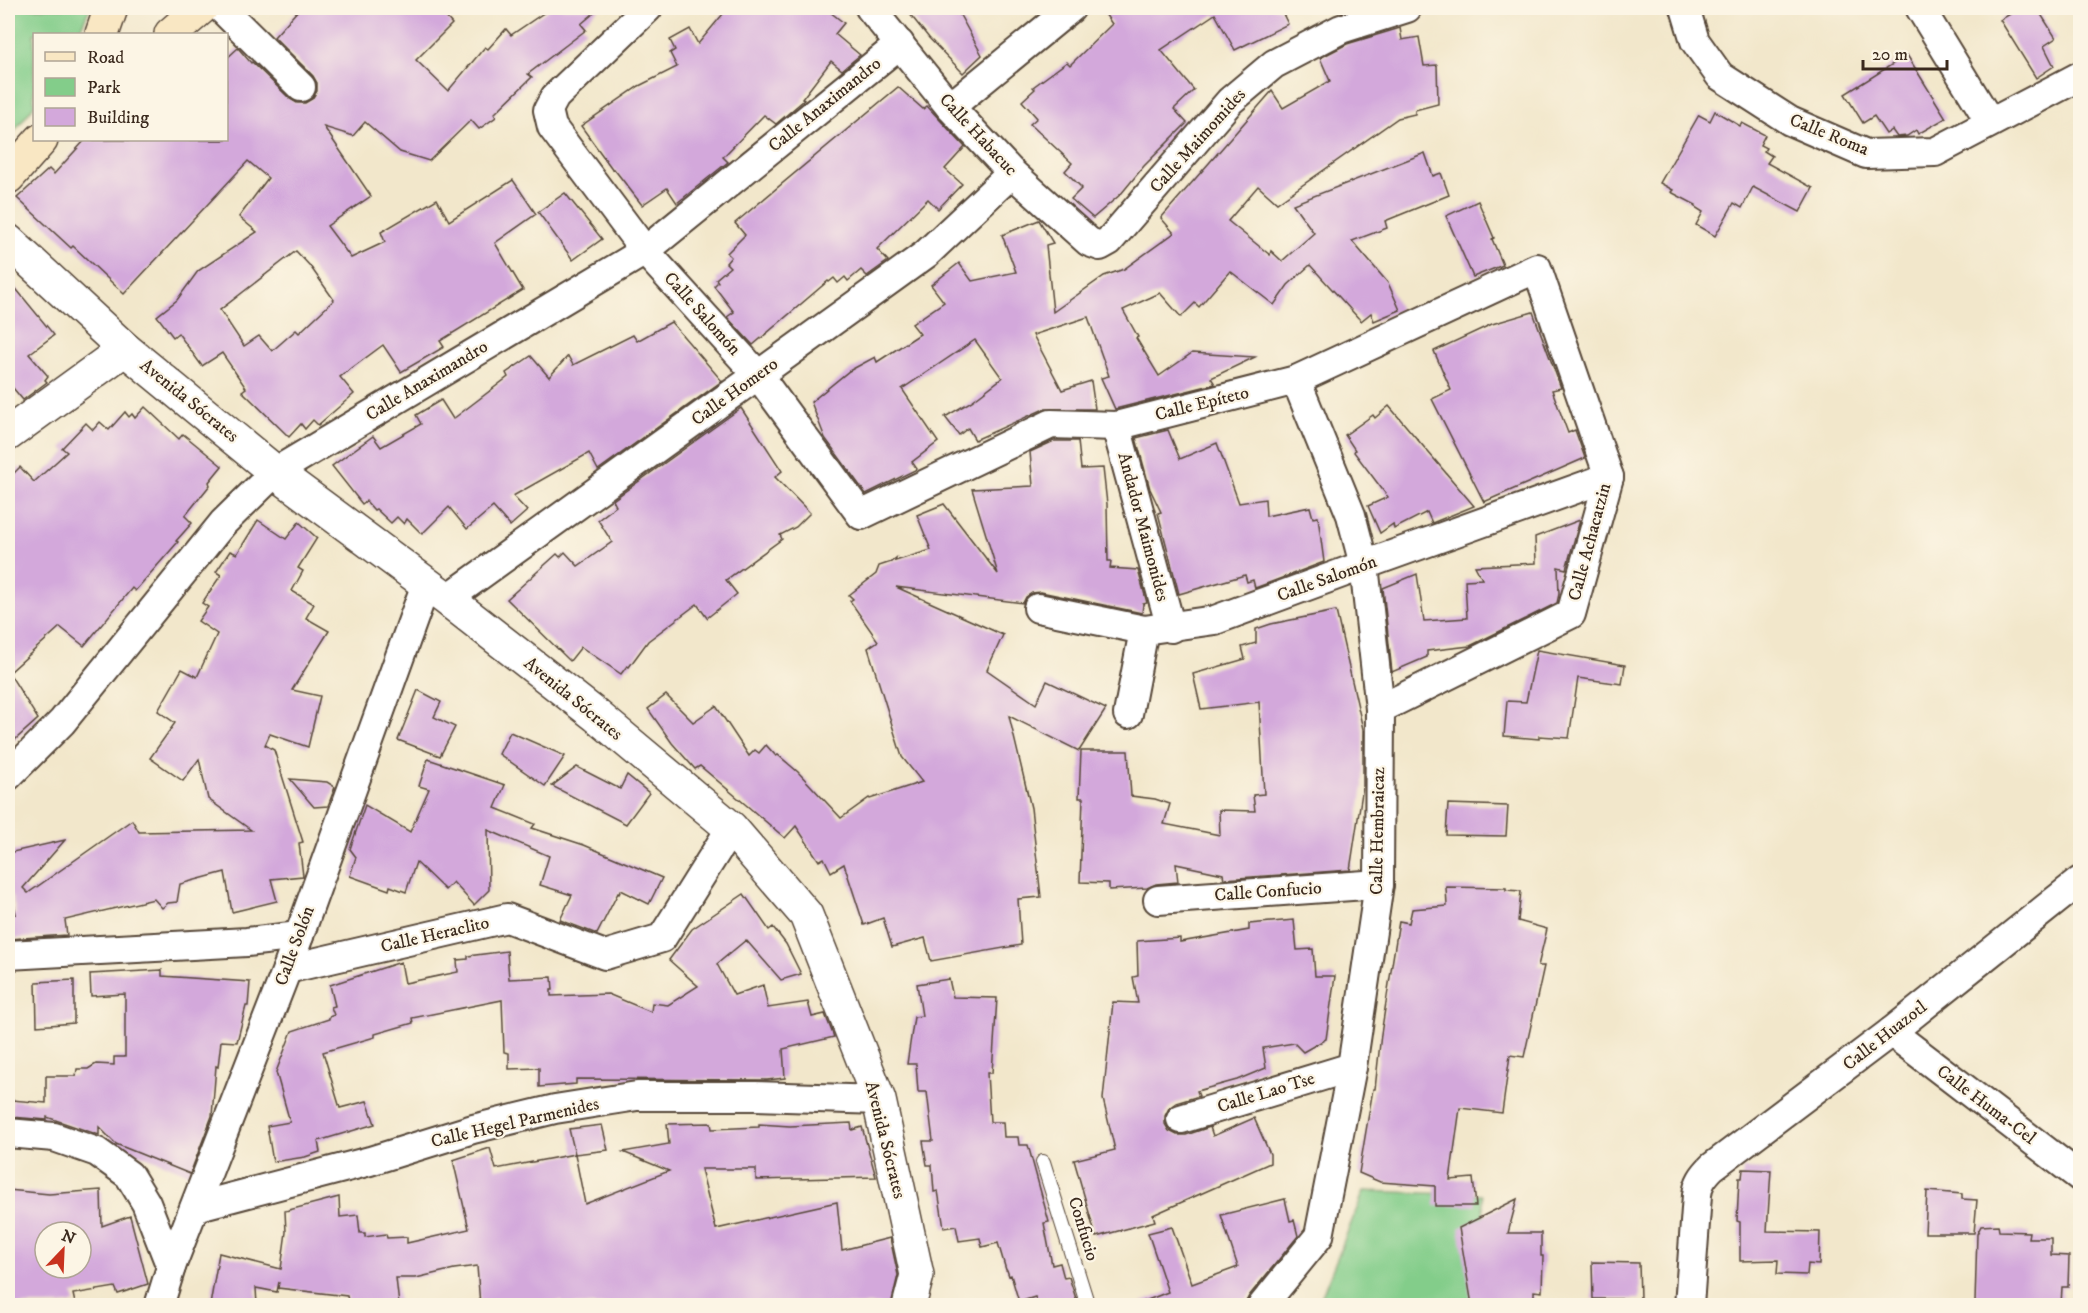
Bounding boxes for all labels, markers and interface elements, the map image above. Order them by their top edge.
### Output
legend [33,33,228,141]
scale bar [1863,33,1947,71]
text: 20 m [1872,44,1908,66]
text: Road [87,47,124,69]
street label: Calle Anaximandro [764,53,886,157]
text: Park [87,77,121,99]
street label: Calle Maimomides [1145,84,1251,198]
street label: Calle Habacuc [934,89,1022,181]
text: Building [87,107,149,129]
street label: Calle Roma [1786,109,1872,161]
street label: Calle Salomón [659,268,746,361]
street label: Calle Anaximandro [362,336,492,426]
street label: Calle Homero [687,353,783,431]
street label: Avenida Sócrates [135,355,243,447]
street label: Calle Epíteto [1153,382,1251,426]
street label: Andador Maimonides [1113,450,1173,604]
street label: Calle Achacatzin [1564,480,1616,603]
street label: Calle Salomón [1274,551,1380,607]
street label: Avenida Sócrates [519,653,627,745]
street label: Calle Hembraicaz [1366,767,1390,895]
street label: Calle Confucio [1214,877,1323,907]
street label: Calle Solón [270,903,320,989]
street label: Calle Heraclito [379,912,492,958]
street label: Calle Huazotl [1839,996,1932,1076]
street label: Calle Huma-Cel [1932,1061,2040,1150]
street label: Calle Lao Tse [1215,1068,1317,1118]
street label: Avenida Sócrates [860,1079,910,1201]
street label: Calle Hegel Parmenides [429,1093,601,1153]
street label: Confucio [1063,1194,1103,1264]
north arrow [33,1220,93,1280]
text: N [59,1225,78,1249]

